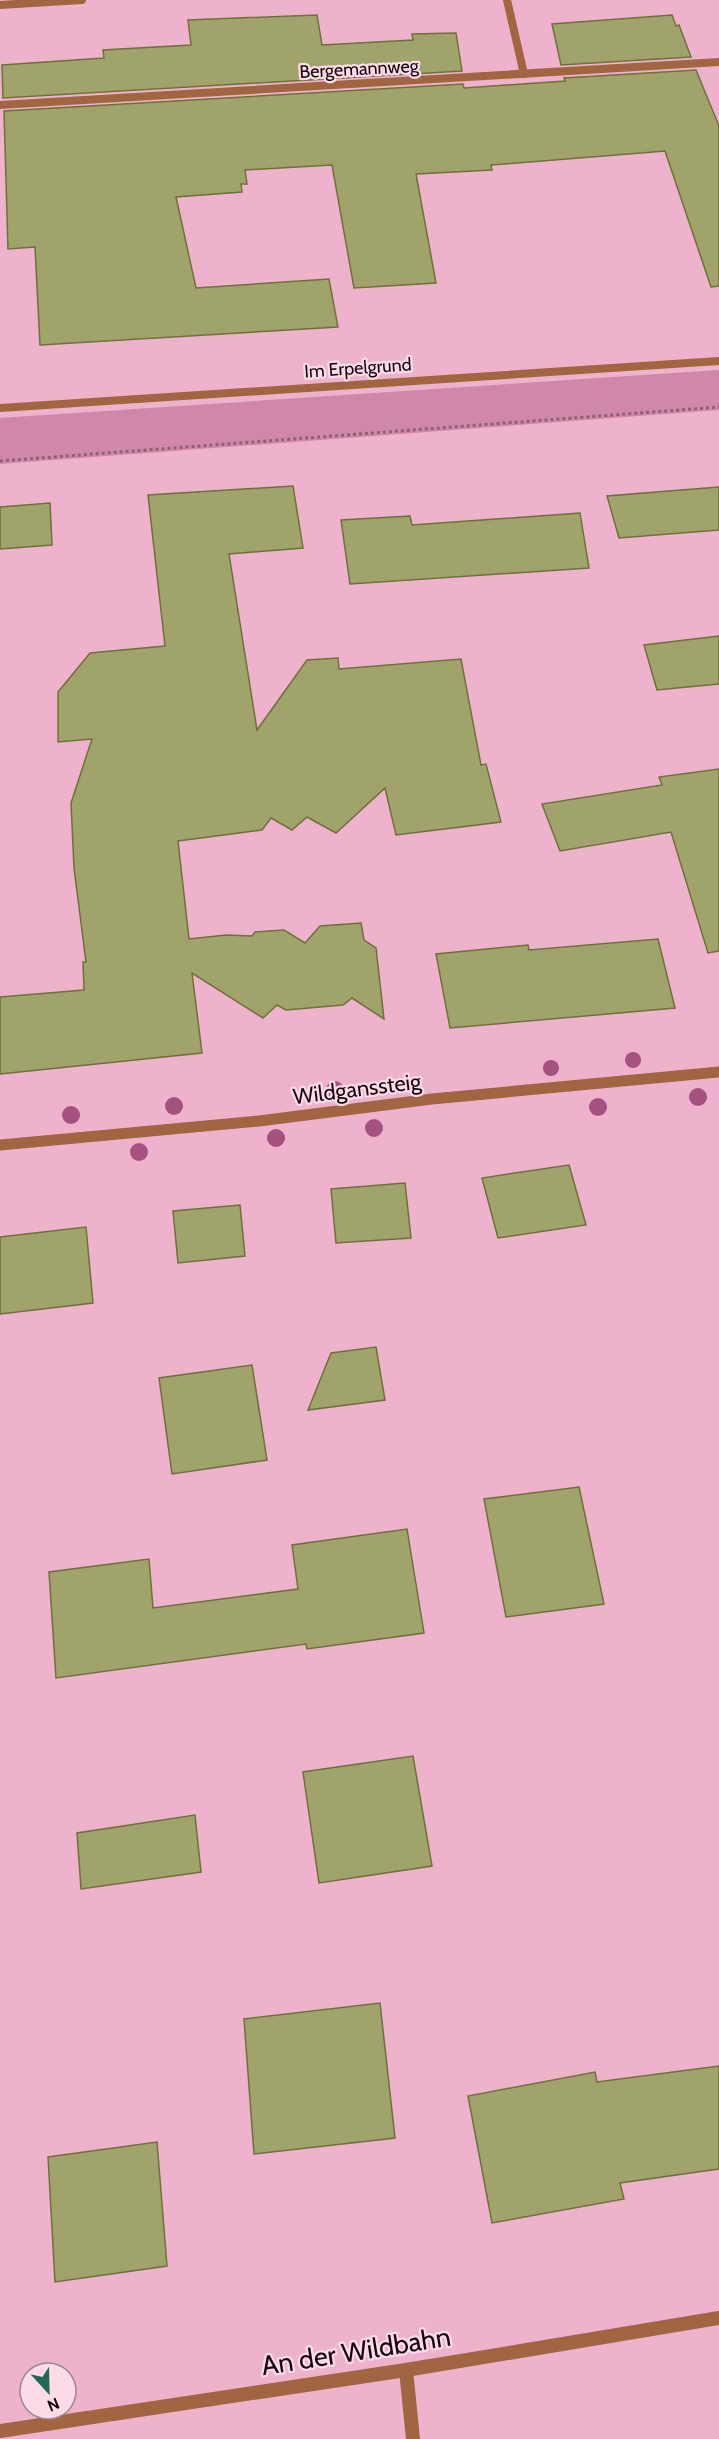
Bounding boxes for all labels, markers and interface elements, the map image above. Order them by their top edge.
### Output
street label: Bergemannweg [299,55,420,83]
street label: Im Erpelgrund [304,353,412,383]
street label: Wildganssteig [291,1068,424,1110]
street label: An der Wildbahn [259,2320,453,2382]
north arrow [18,2361,78,2421]
text: N [45,2394,62,2415]

